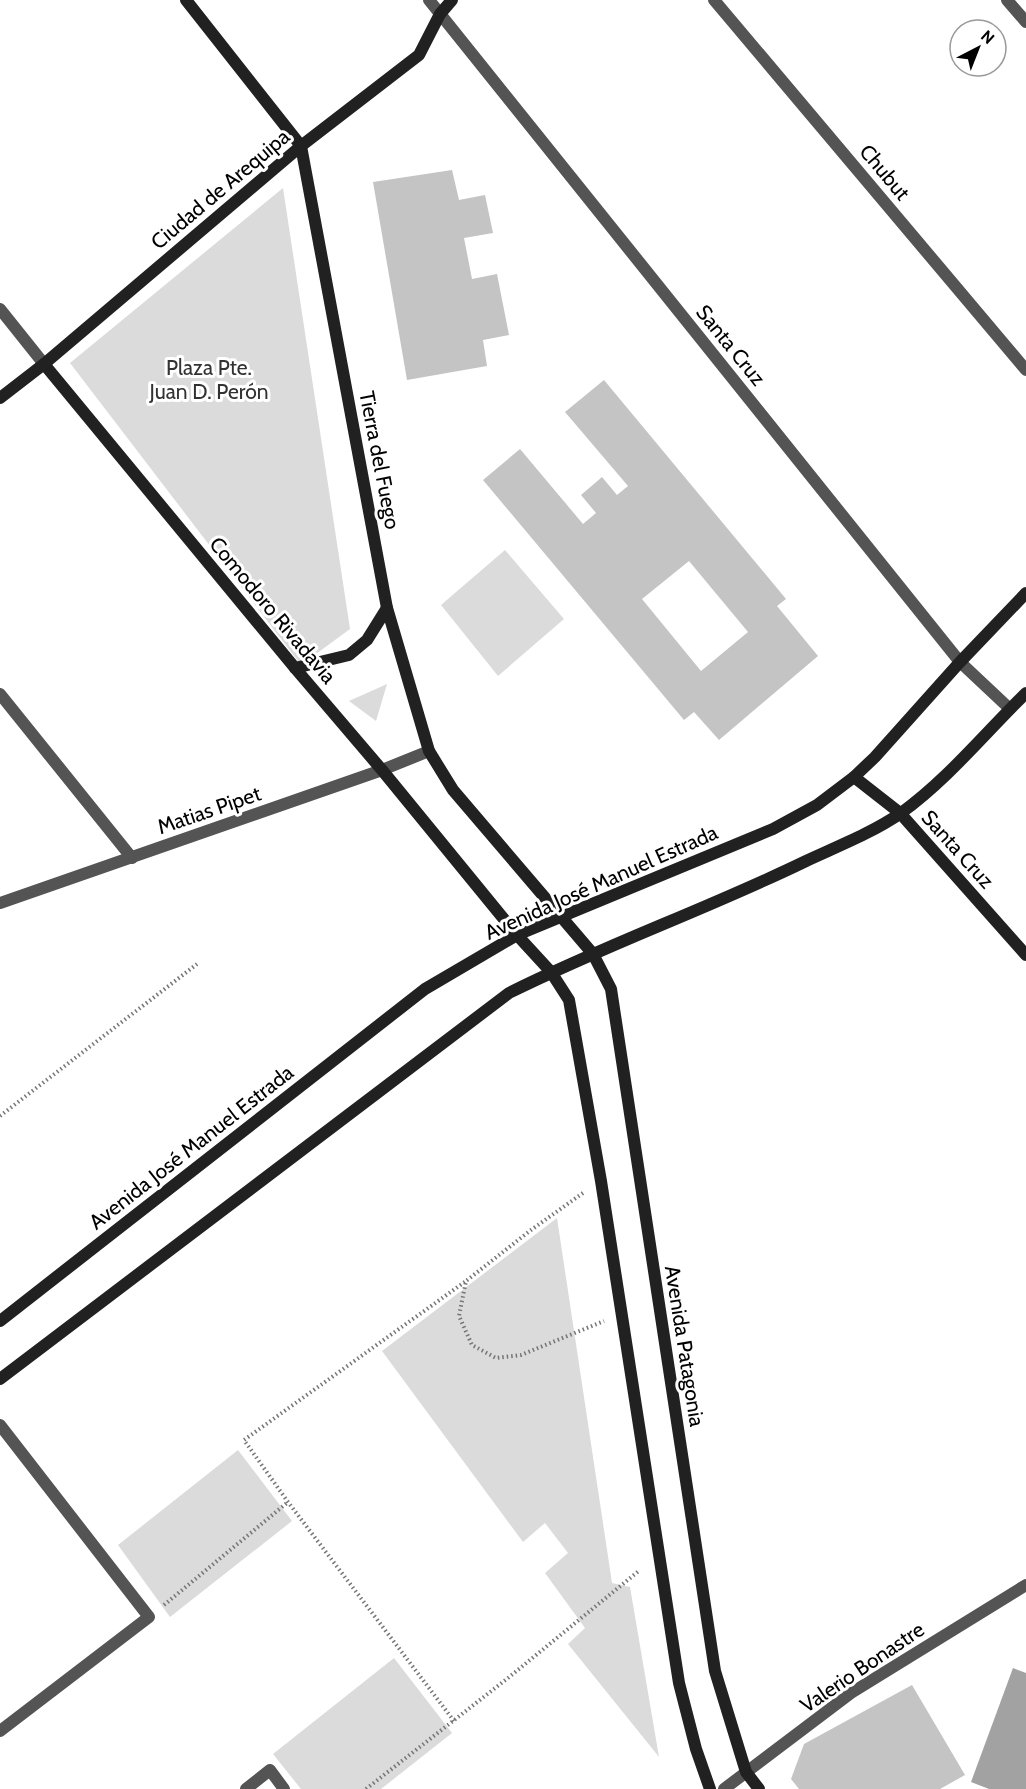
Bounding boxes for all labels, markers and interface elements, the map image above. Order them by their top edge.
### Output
north arrow [948,18,1008,78]
text: N [977,26,998,48]
street label: Ciudad de Arequipa [146,124,294,254]
street label: Chubut [855,139,915,205]
street label: Santa Cruz [691,300,771,390]
park label: Plaza Pte. Juan D. Perón [149,355,268,404]
street label: Tierra del Fuego [354,389,406,531]
street label: Comodoro Rivadavia [204,532,342,688]
street label: Matias Pipet [154,781,264,839]
street label: Santa Cruz [917,805,1000,893]
street label: Avenida José Manuel Estrada [481,819,721,945]
street label: Avenida José Manuel Estrada [84,1059,298,1235]
street label: Avenida Patagonia [660,1264,710,1428]
street label: Valerio Bonastre [795,1616,929,1718]

